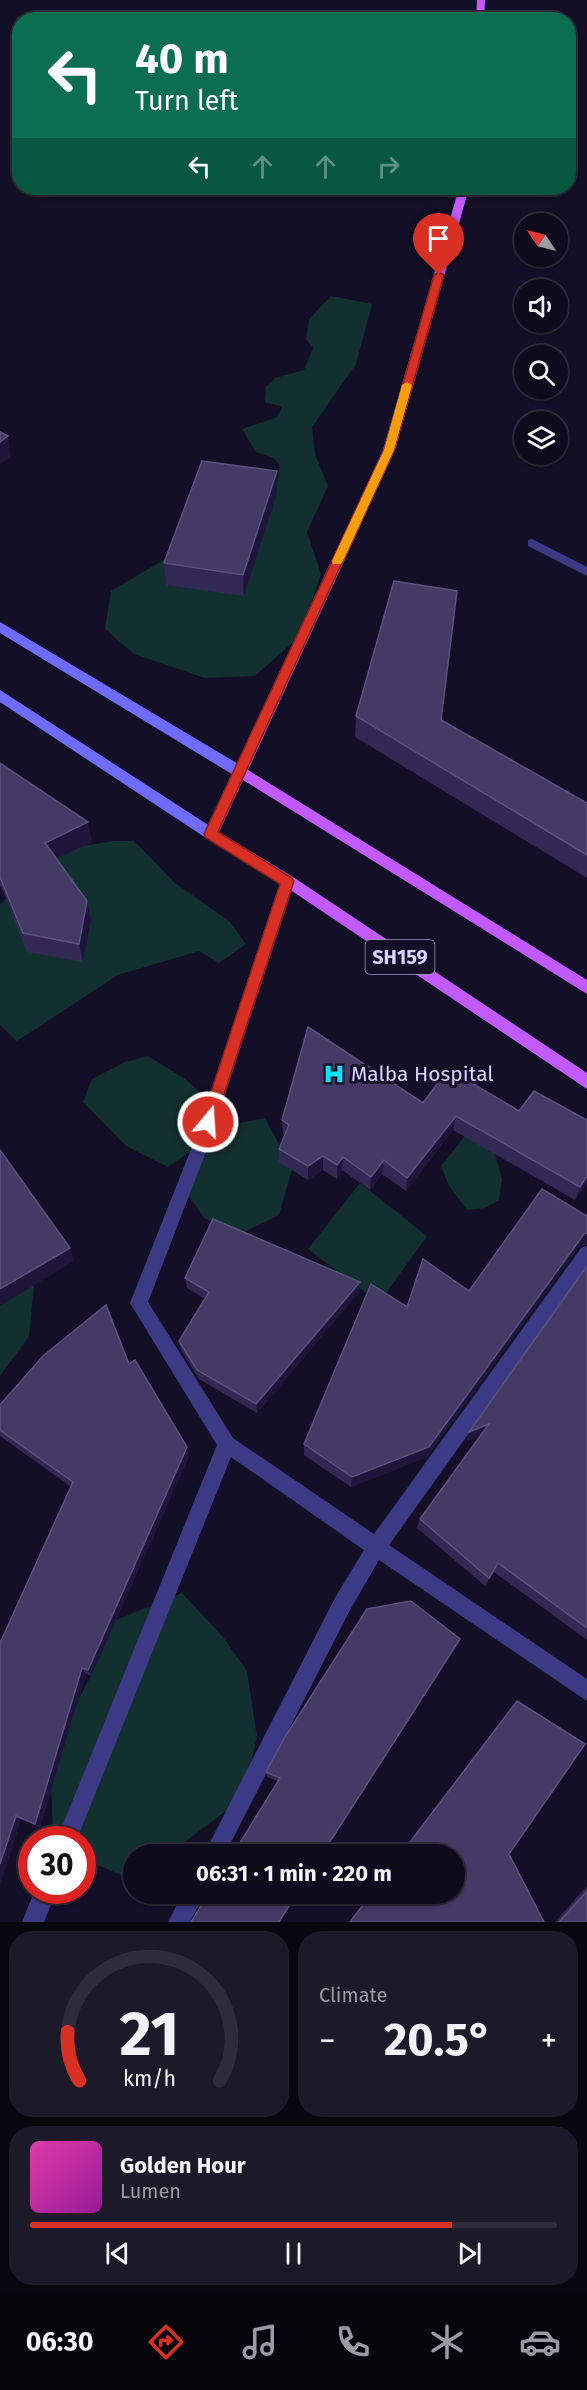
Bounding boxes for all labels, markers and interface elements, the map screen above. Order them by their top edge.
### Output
text: 40 m [135,34,229,84]
icon: left [36,36,114,114]
text: Turn left [135,85,238,117]
icon: left [183,150,216,183]
icon: ahead [246,150,279,183]
icon: ahead [309,150,342,183]
icon: right [372,150,405,183]
pin [413,213,464,275]
north arrow [514,213,568,267]
map controls [514,213,568,465]
icon: arrive [422,222,455,255]
button: sound [514,279,568,333]
button: search [514,345,568,399]
button: layers [514,411,568,465]
road number: SH159 [366,940,434,974]
place label: Malba Hospital [351,1061,494,1087]
hospital icon: Malba Hospital [322,1062,346,1086]
position arrow [176,1090,240,1154]
speed limit sign: 30 [18,1826,96,1904]
text: 06:31 · 1 min · 220 m [196,1860,392,1887]
text: Climate [319,1983,387,2007]
text: 21 [119,1997,179,2072]
text: 20.5° [384,2013,492,2067]
text: − [319,2021,336,2061]
text: + [541,2021,557,2061]
text: km/h [122,2066,176,2092]
text: Golden Hour [120,2152,246,2179]
text: Lumen [120,2179,181,2203]
icon: previous [101,2237,134,2270]
icon: pause [277,2237,310,2270]
icon: next [453,2237,486,2270]
icon: directions [145,2321,187,2363]
icon: music [239,2321,281,2363]
icon: phone [332,2321,374,2363]
icon: climate [426,2321,468,2363]
icon: car [519,2321,561,2363]
text: 06:30 [26,2326,94,2358]

